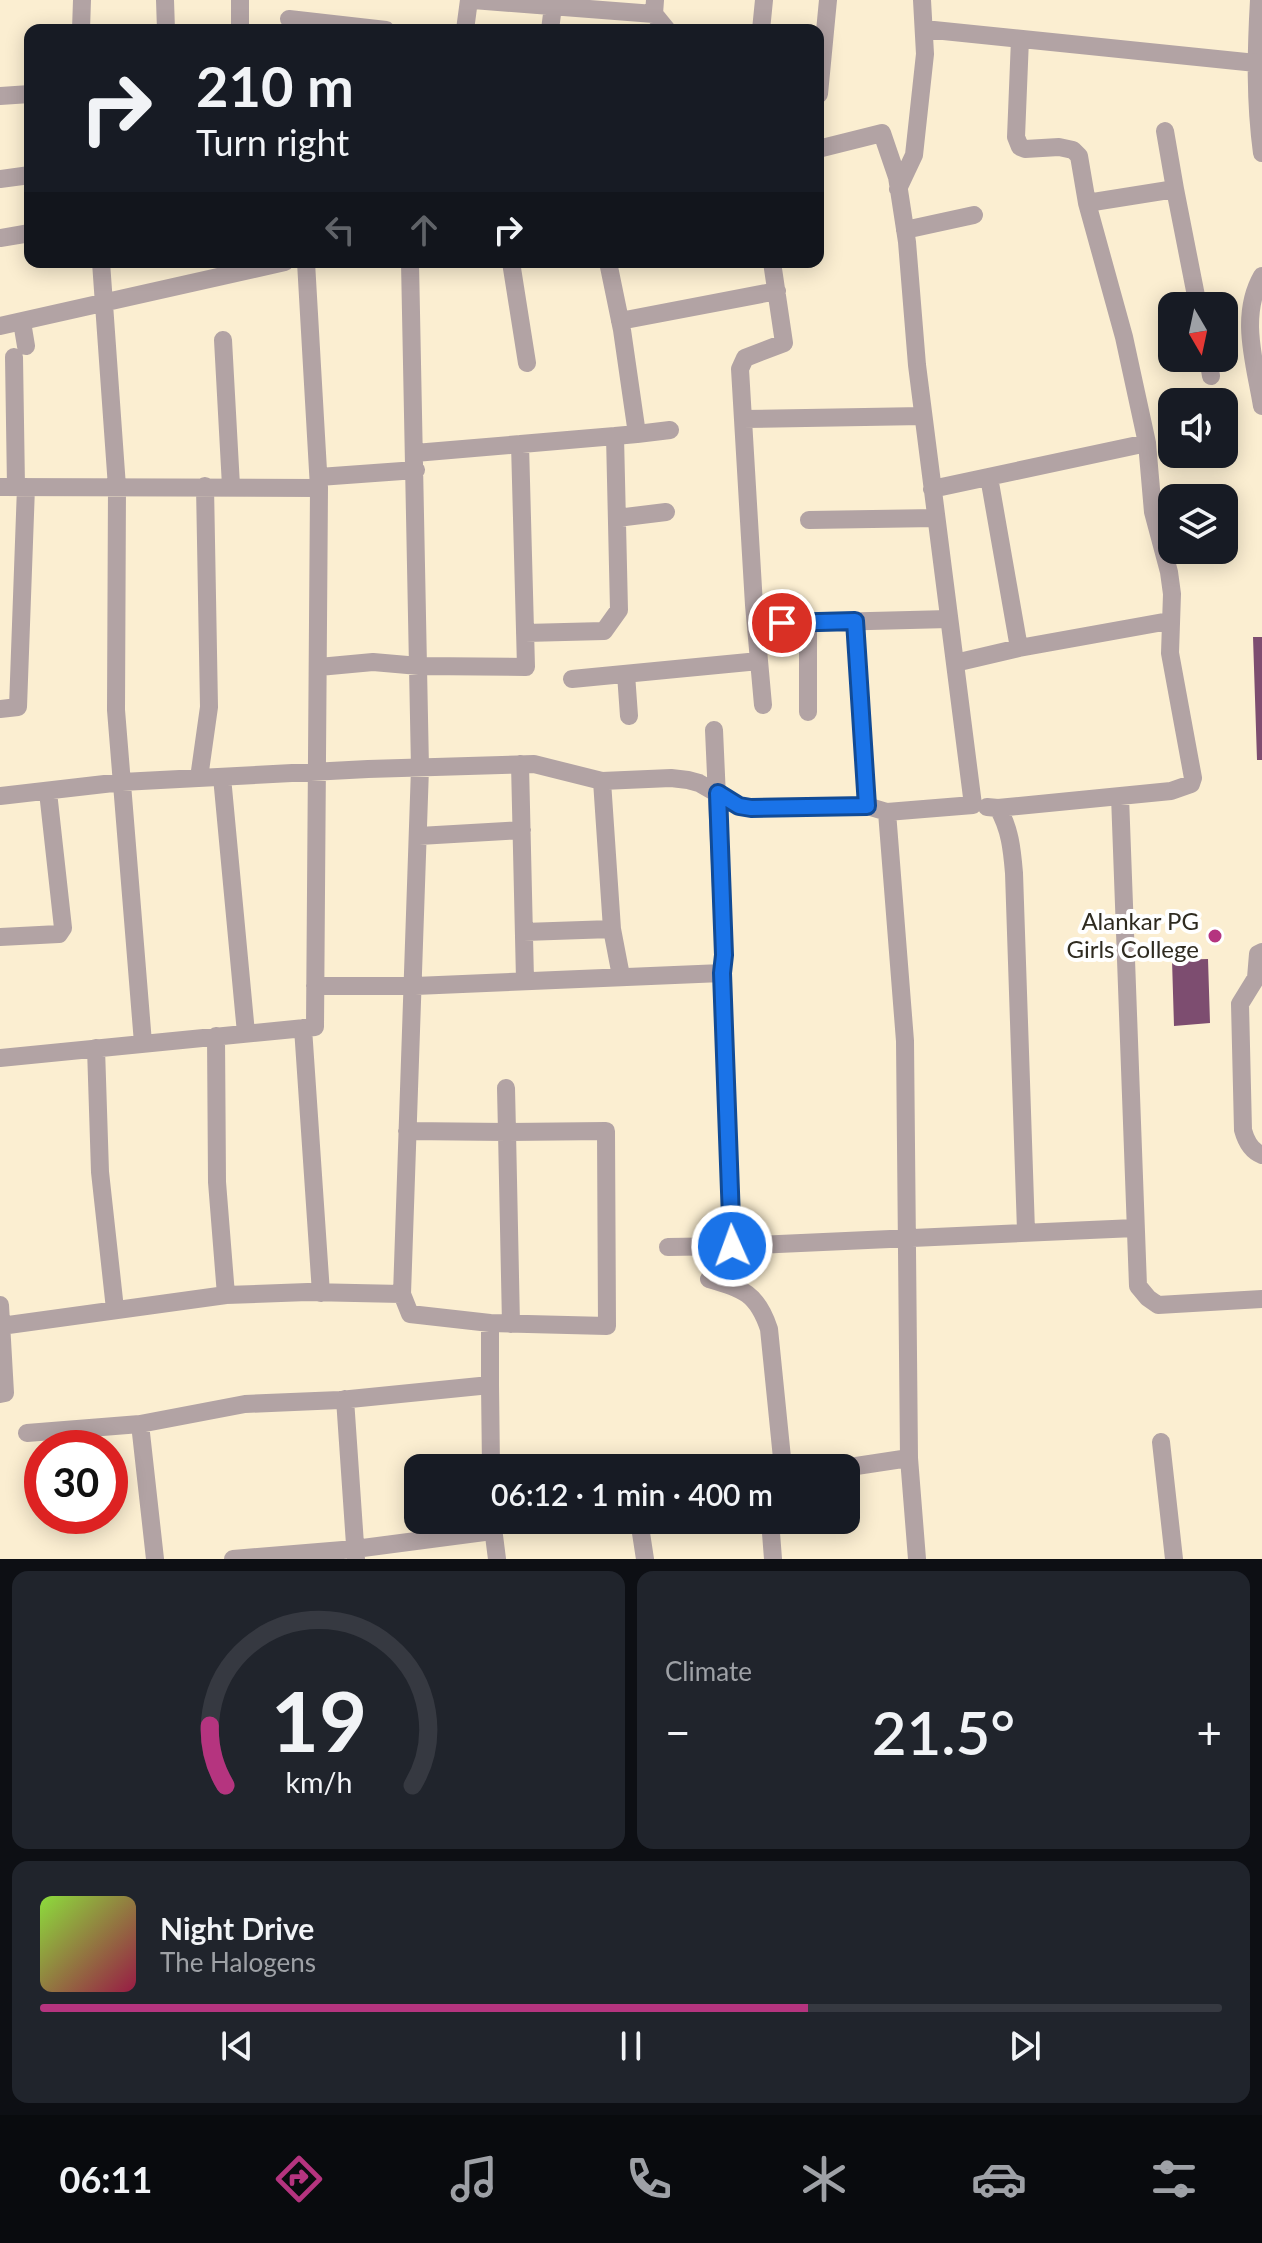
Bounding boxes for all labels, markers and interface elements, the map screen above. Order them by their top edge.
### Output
text: 210 m [196,52,354,119]
icon: right [64,56,168,160]
text: Turn right [196,120,349,164]
icon: left [318,208,362,252]
icon: ahead [402,208,446,252]
icon: right [486,208,530,252]
north arrow [1158,292,1238,372]
map controls [1158,292,1238,564]
button: sound [1158,388,1238,468]
button: layers [1158,484,1238,564]
pin [748,589,816,657]
icon: arrive [760,601,804,645]
place label: Alankar PG Girls College [1067,906,1199,963]
marker: Alankar PG Girls College [1206,927,1224,945]
position arrow [690,1204,774,1288]
speed limit sign: 30 [24,1430,128,1534]
text: 06:12 · 1 min · 400 m [491,1476,773,1512]
text: Climate [665,1655,752,1687]
text: 19 [270,1670,367,1770]
text: 21.5° [872,1696,1015,1768]
text: − [665,1706,691,1758]
text: + [1196,1706,1222,1758]
text: km/h [285,1765,352,1799]
text: Night Drive [160,1910,314,1946]
text: The Halogens [160,1946,316,1978]
icon: previous [215,2024,259,2068]
icon: pause [609,2024,653,2068]
icon: next [1003,2024,1047,2068]
icon: directions [271,2151,327,2207]
icon: music [446,2151,502,2207]
icon: phone [621,2151,677,2207]
icon: climate [796,2151,852,2207]
icon: car [971,2151,1027,2207]
icon: filters [1146,2151,1202,2207]
text: 06:11 [60,2157,152,2201]

